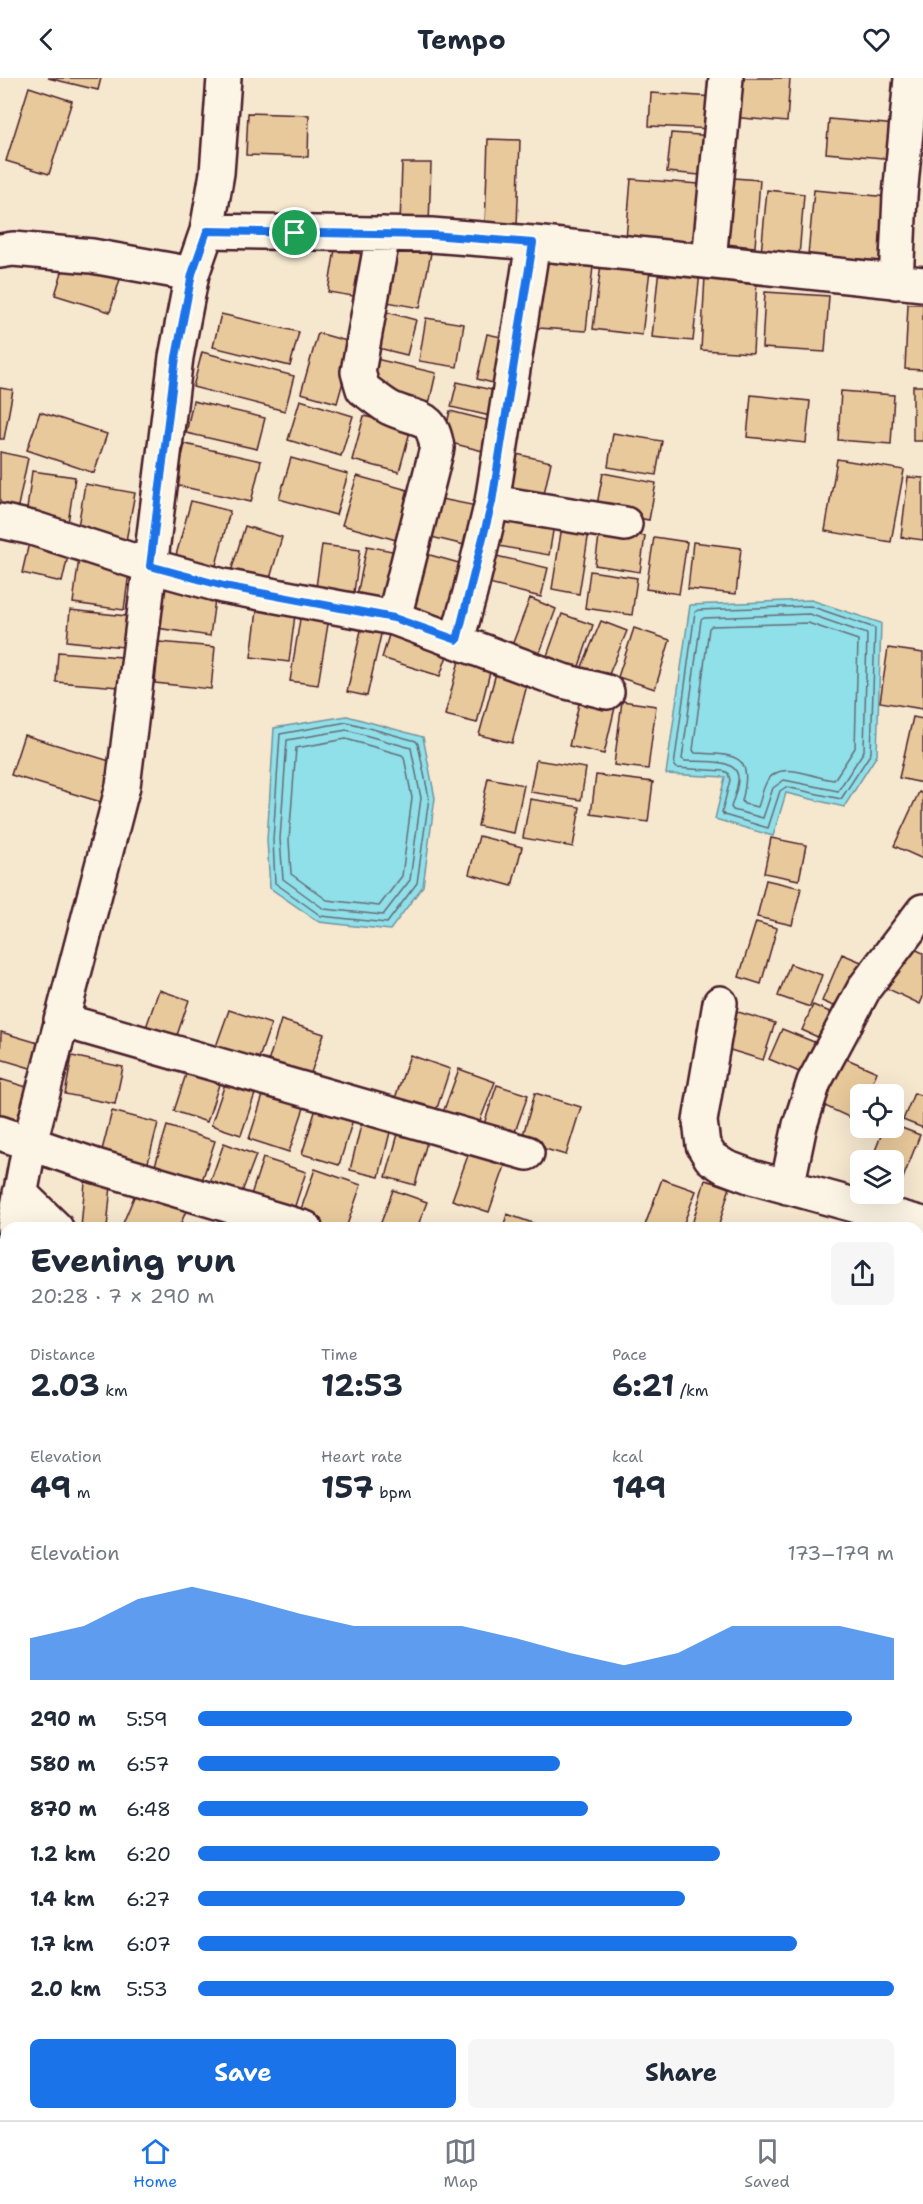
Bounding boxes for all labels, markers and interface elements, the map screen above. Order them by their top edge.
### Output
text: Tempo [417,21,506,58]
icon: back [30,23,63,56]
icon: heart [860,23,893,56]
pin [269,207,320,258]
icon: arrive [278,216,311,249]
map controls [850,1084,904,1204]
button: locate [850,1084,904,1138]
button: layers [850,1150,904,1204]
text: Evening run [30,1238,236,1283]
button: share [831,1242,894,1305]
text: 20:28 · 7 × 290 m [30,1283,214,1309]
text: Distance [30,1344,96,1365]
text: Time [321,1344,358,1365]
text: Pace [612,1344,647,1365]
text: 2.03 [30,1365,100,1406]
text: 12:53 [321,1365,403,1406]
text: 6:21 [612,1365,675,1406]
text: km [100,1380,128,1401]
text: /km [675,1380,709,1401]
text: Elevation [30,1446,102,1467]
text: Heart rate [321,1446,403,1467]
text: kcal [612,1446,643,1467]
text: 49 [30,1467,71,1508]
text: 157 [321,1467,374,1508]
text: 149 [612,1467,666,1508]
text: m [71,1482,90,1503]
text: bpm [374,1482,411,1503]
text: Elevation [30,1540,120,1566]
text: 173–179 m [787,1540,894,1566]
text: 290 m [30,1706,96,1732]
text: 5:59 [126,1706,168,1732]
text: 580 m [30,1751,95,1777]
text: 6:57 [126,1751,170,1777]
text: 870 m [30,1796,97,1822]
text: 6:48 [126,1796,171,1822]
text: 1.2 km [30,1841,96,1867]
text: 6:20 [126,1841,171,1867]
text: 1.4 km [30,1886,95,1912]
text: 6:27 [126,1886,170,1912]
text: 1.7 km [30,1931,94,1957]
text: 6:07 [126,1931,171,1957]
text: 2.0 km [30,1976,101,2002]
text: 5:53 [126,1976,168,2002]
button: Save [30,2039,456,2108]
button: Share [468,2039,894,2108]
tab: Home [133,2135,177,2192]
tab: Map [444,2135,478,2192]
tab: Saved [744,2135,790,2192]

